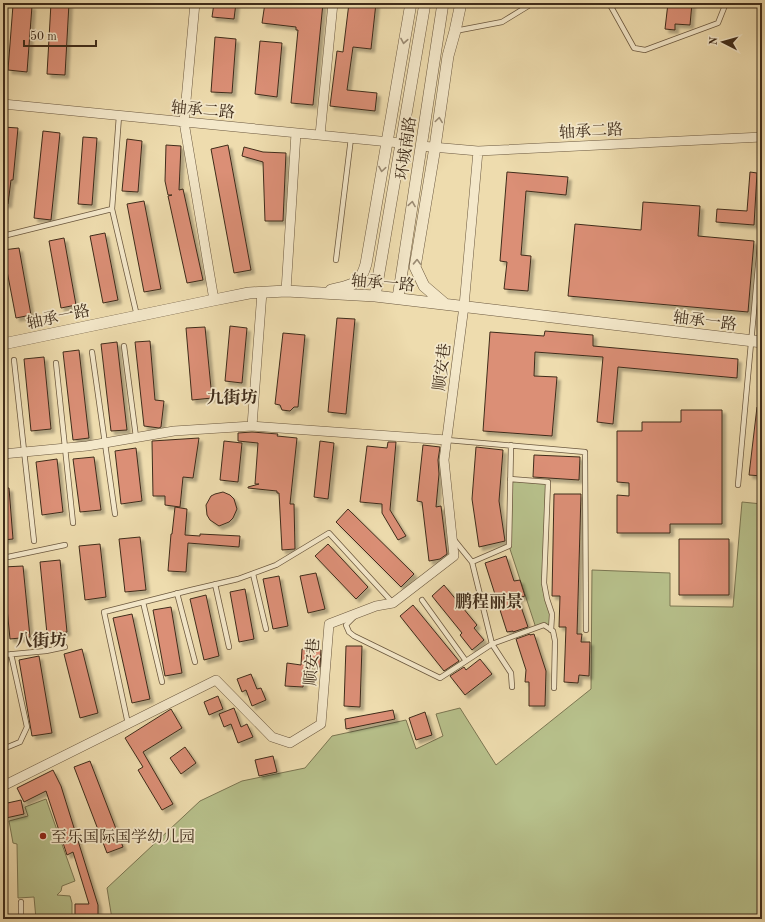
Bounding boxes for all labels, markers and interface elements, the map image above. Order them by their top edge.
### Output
scale bar [24,22,96,48]
north arrow [703,22,743,62]
text: 50 m [30,30,57,43]
text: N [709,36,721,46]
one-way arrow [400,38,409,45]
street label: 轴承二路 [170,98,236,122]
street label: 环城南路 [393,115,419,181]
one-way arrow [434,117,443,123]
street label: 轴承二路 [559,120,623,142]
one-way arrow [378,166,387,173]
one-way arrow [407,201,416,207]
one-way arrow [412,259,421,266]
street label: 轴承一路 [350,271,416,295]
street label: 轴承一路 [25,302,91,332]
street label: 轴承一路 [672,308,738,334]
street label: 顺安巷 [430,342,454,392]
district label: 九街坊 [207,388,258,407]
district label: 鹏程丽景 [455,592,523,611]
district label: 八街坊 [16,631,67,650]
street label: 顺安巷 [301,637,323,687]
place label: 至乐国际国学幼儿园 [51,828,195,846]
marker: 至乐国际国学幼儿园 [38,831,48,841]

